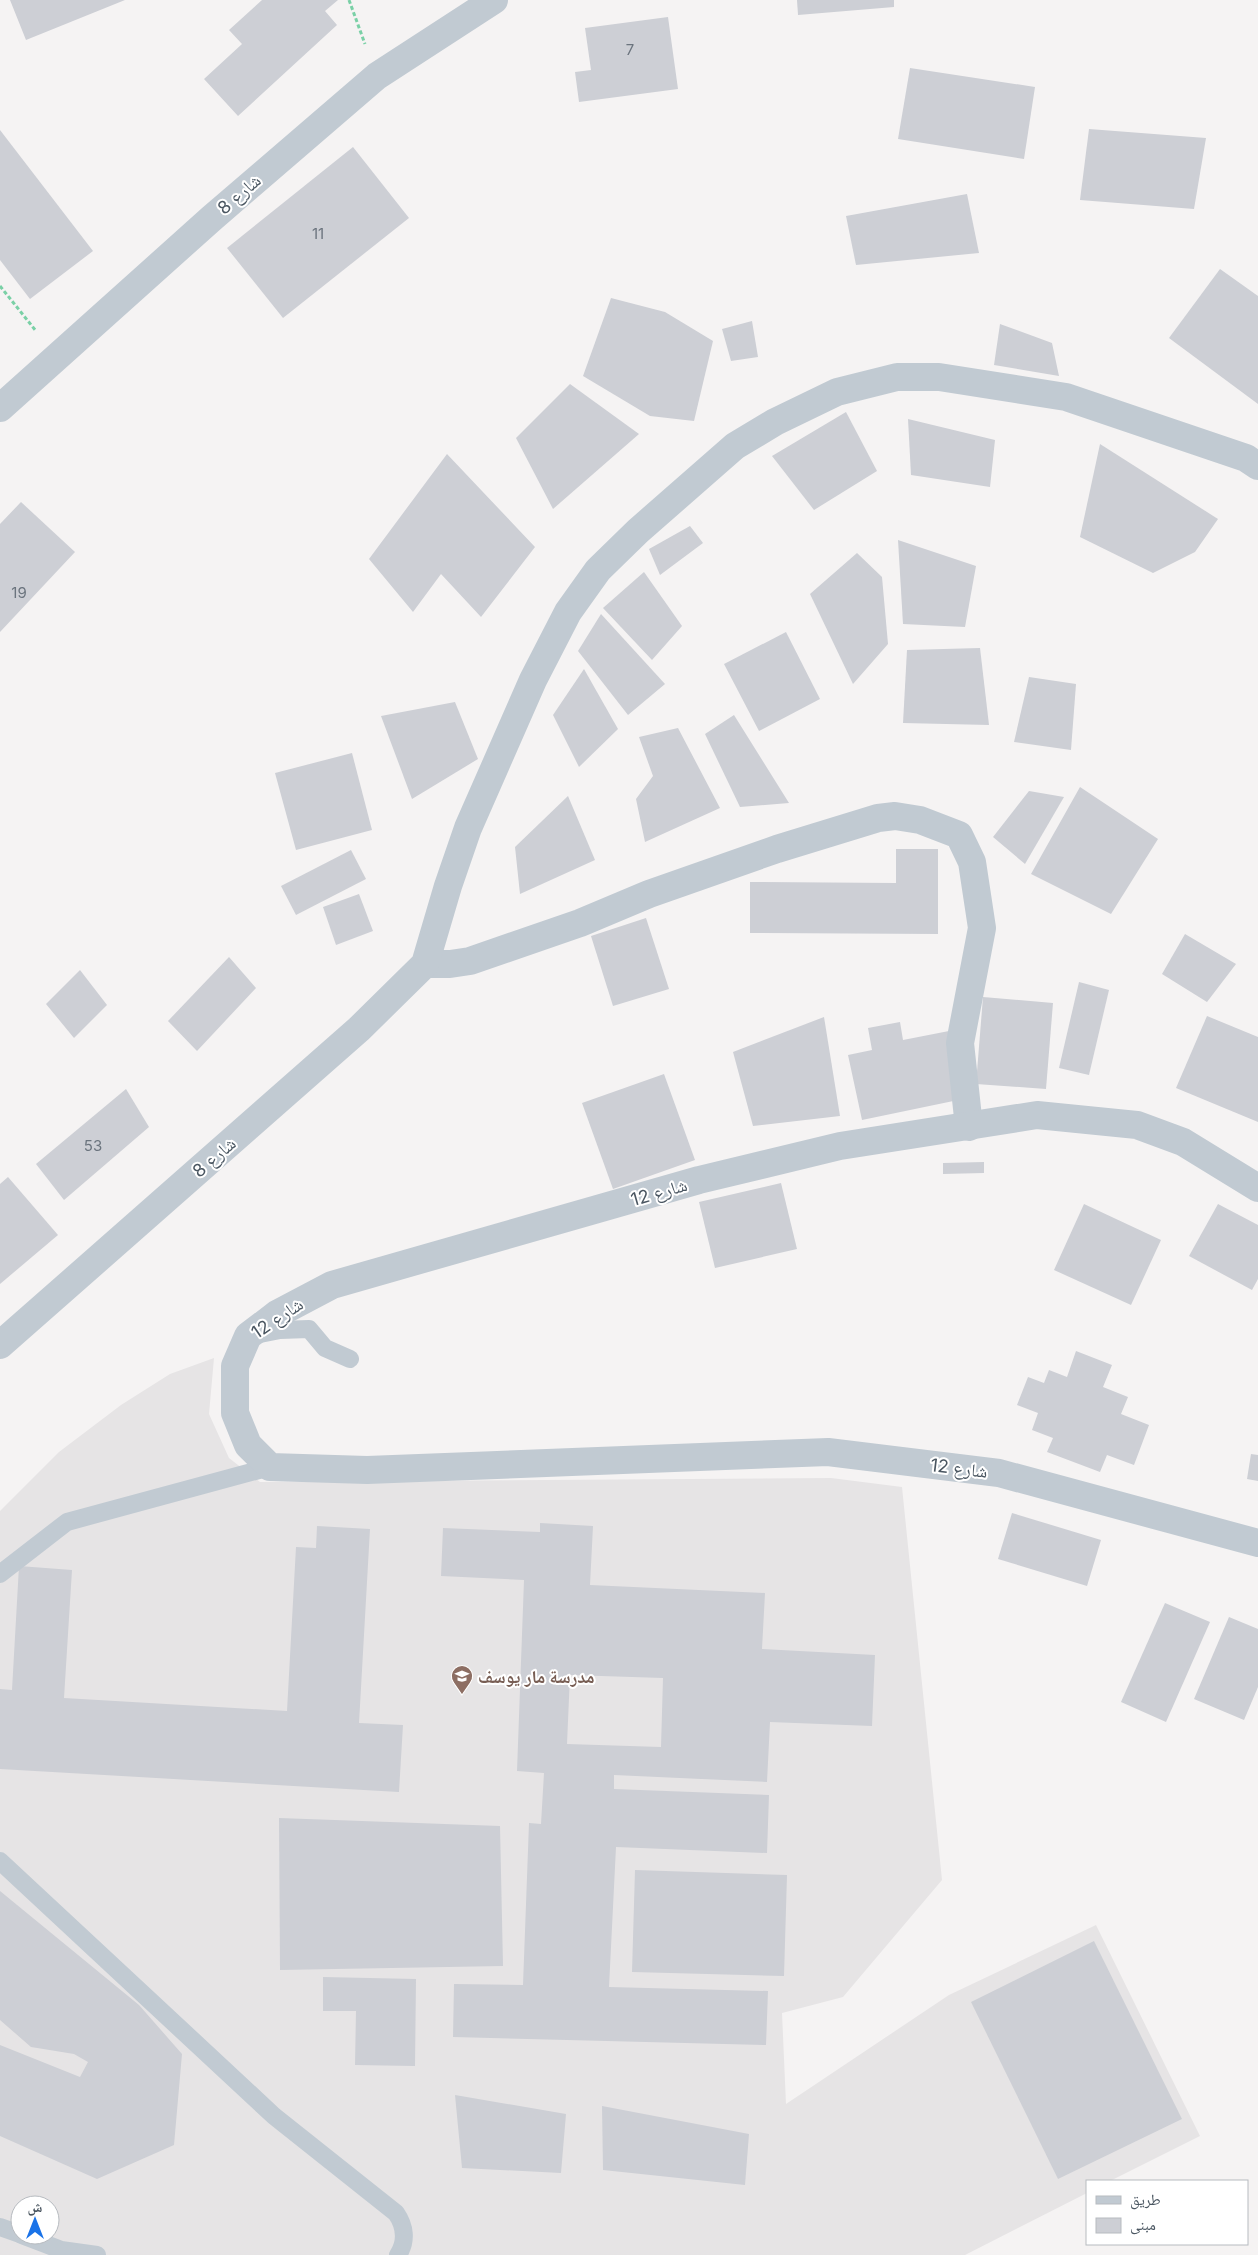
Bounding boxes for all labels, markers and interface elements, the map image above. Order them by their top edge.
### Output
house number: 7 [626,40,634,59]
street label: شارع 8 [213,170,266,219]
house number: 11 [312,224,324,243]
house number: 19 [11,583,27,602]
street label: شارع 8 [188,1133,241,1182]
house number: 53 [84,1136,102,1155]
street label: شارع 12 [628,1174,690,1211]
street label: شارع 12 [247,1293,307,1344]
street label: شارع 12 [929,1454,989,1483]
school or university icon: مدرسة مار يوسف [450,1664,474,1695]
place label: مدرسة مار يوسف [478,1666,595,1687]
legend [1086,2180,1248,2245]
text: طريق [1130,2190,1161,2210]
north arrow [10,2195,60,2245]
text: ش [28,2198,43,2216]
text: مبنى [1130,2215,1156,2235]

